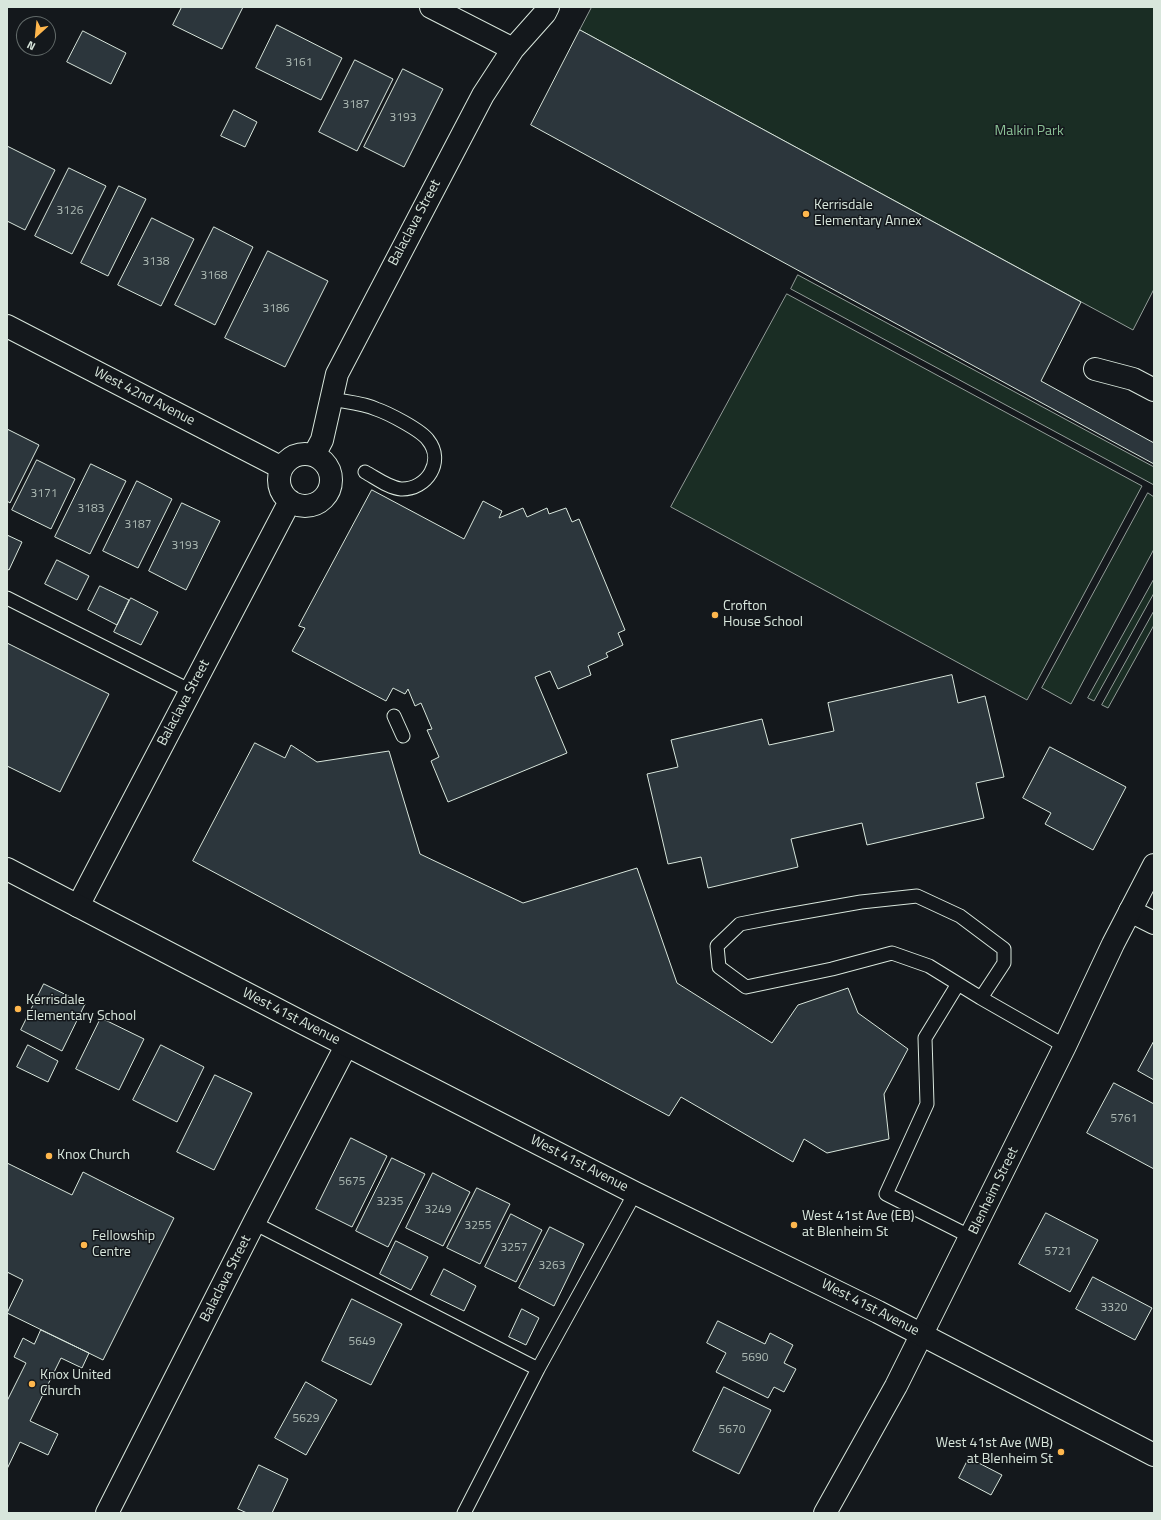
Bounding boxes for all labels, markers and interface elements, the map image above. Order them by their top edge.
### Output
north arrow [16,16,56,56]
text: N [24,37,38,55]
house number: 3161 [286,56,312,70]
house number: 3187 [343,98,369,112]
house number: 3193 [390,111,416,125]
park label: Malkin Park [994,124,1064,140]
street label: Balaclava Street [385,177,445,269]
place label: Kerrisdale Elementary Annex [814,198,922,230]
house number: 3126 [57,204,83,218]
marker: Kerrisdale Elementary Annex [801,209,811,219]
house number: 3138 [143,255,169,269]
house number: 3168 [201,269,227,283]
house number: 3186 [263,302,289,316]
street label: West 42nd Avenue [91,364,197,430]
house number: 3171 [31,487,57,501]
house number: 3183 [78,502,104,516]
house number: 3187 [125,518,151,532]
house number: 3193 [172,539,198,553]
place label: Crofton House School [723,599,803,632]
marker: Crofton House School [710,610,720,620]
street label: Balaclava Street [154,657,214,749]
street label: West 41st Avenue [239,985,343,1049]
place label: Kerrisdale Elementary School [26,993,136,1026]
marker: Kerrisdale Elementary School [13,1004,23,1014]
house number: 5761 [1111,1112,1137,1126]
street label: West 41st Avenue [527,1132,631,1196]
street label: Blenheim Street [966,1145,1022,1237]
place label: Knox Church [57,1148,130,1164]
marker: Knox Church [44,1151,54,1161]
house number: 5675 [339,1175,365,1189]
house number: 3235 [377,1195,403,1209]
house number: 3249 [425,1203,451,1217]
place label: West 41st Ave (EB) at Blenheim St [802,1209,914,1242]
house number: 3255 [465,1219,491,1233]
marker: West 41st Ave (EB) at Blenheim St [789,1220,799,1230]
place label: Fellowship Centre [92,1229,155,1262]
street label: Balaclava Street [197,1233,255,1325]
marker: Fellowship Centre [79,1240,89,1250]
house number: 3257 [501,1241,527,1255]
house number: 5721 [1045,1245,1071,1259]
house number: 3263 [539,1259,565,1273]
street label: West 41st Avenue [818,1276,922,1340]
house number: 3320 [1101,1301,1127,1315]
house number: 5649 [349,1335,375,1349]
house number: 5690 [742,1351,768,1365]
place label: Knox United Church [40,1368,111,1400]
marker: Knox United Church [27,1379,37,1389]
house number: 5629 [293,1412,319,1426]
house number: 5670 [719,1423,745,1437]
place label: West 41st Ave (WB) at Blenheim St [936,1436,1053,1468]
marker: West 41st Ave (WB) at Blenheim St [1056,1447,1066,1457]

